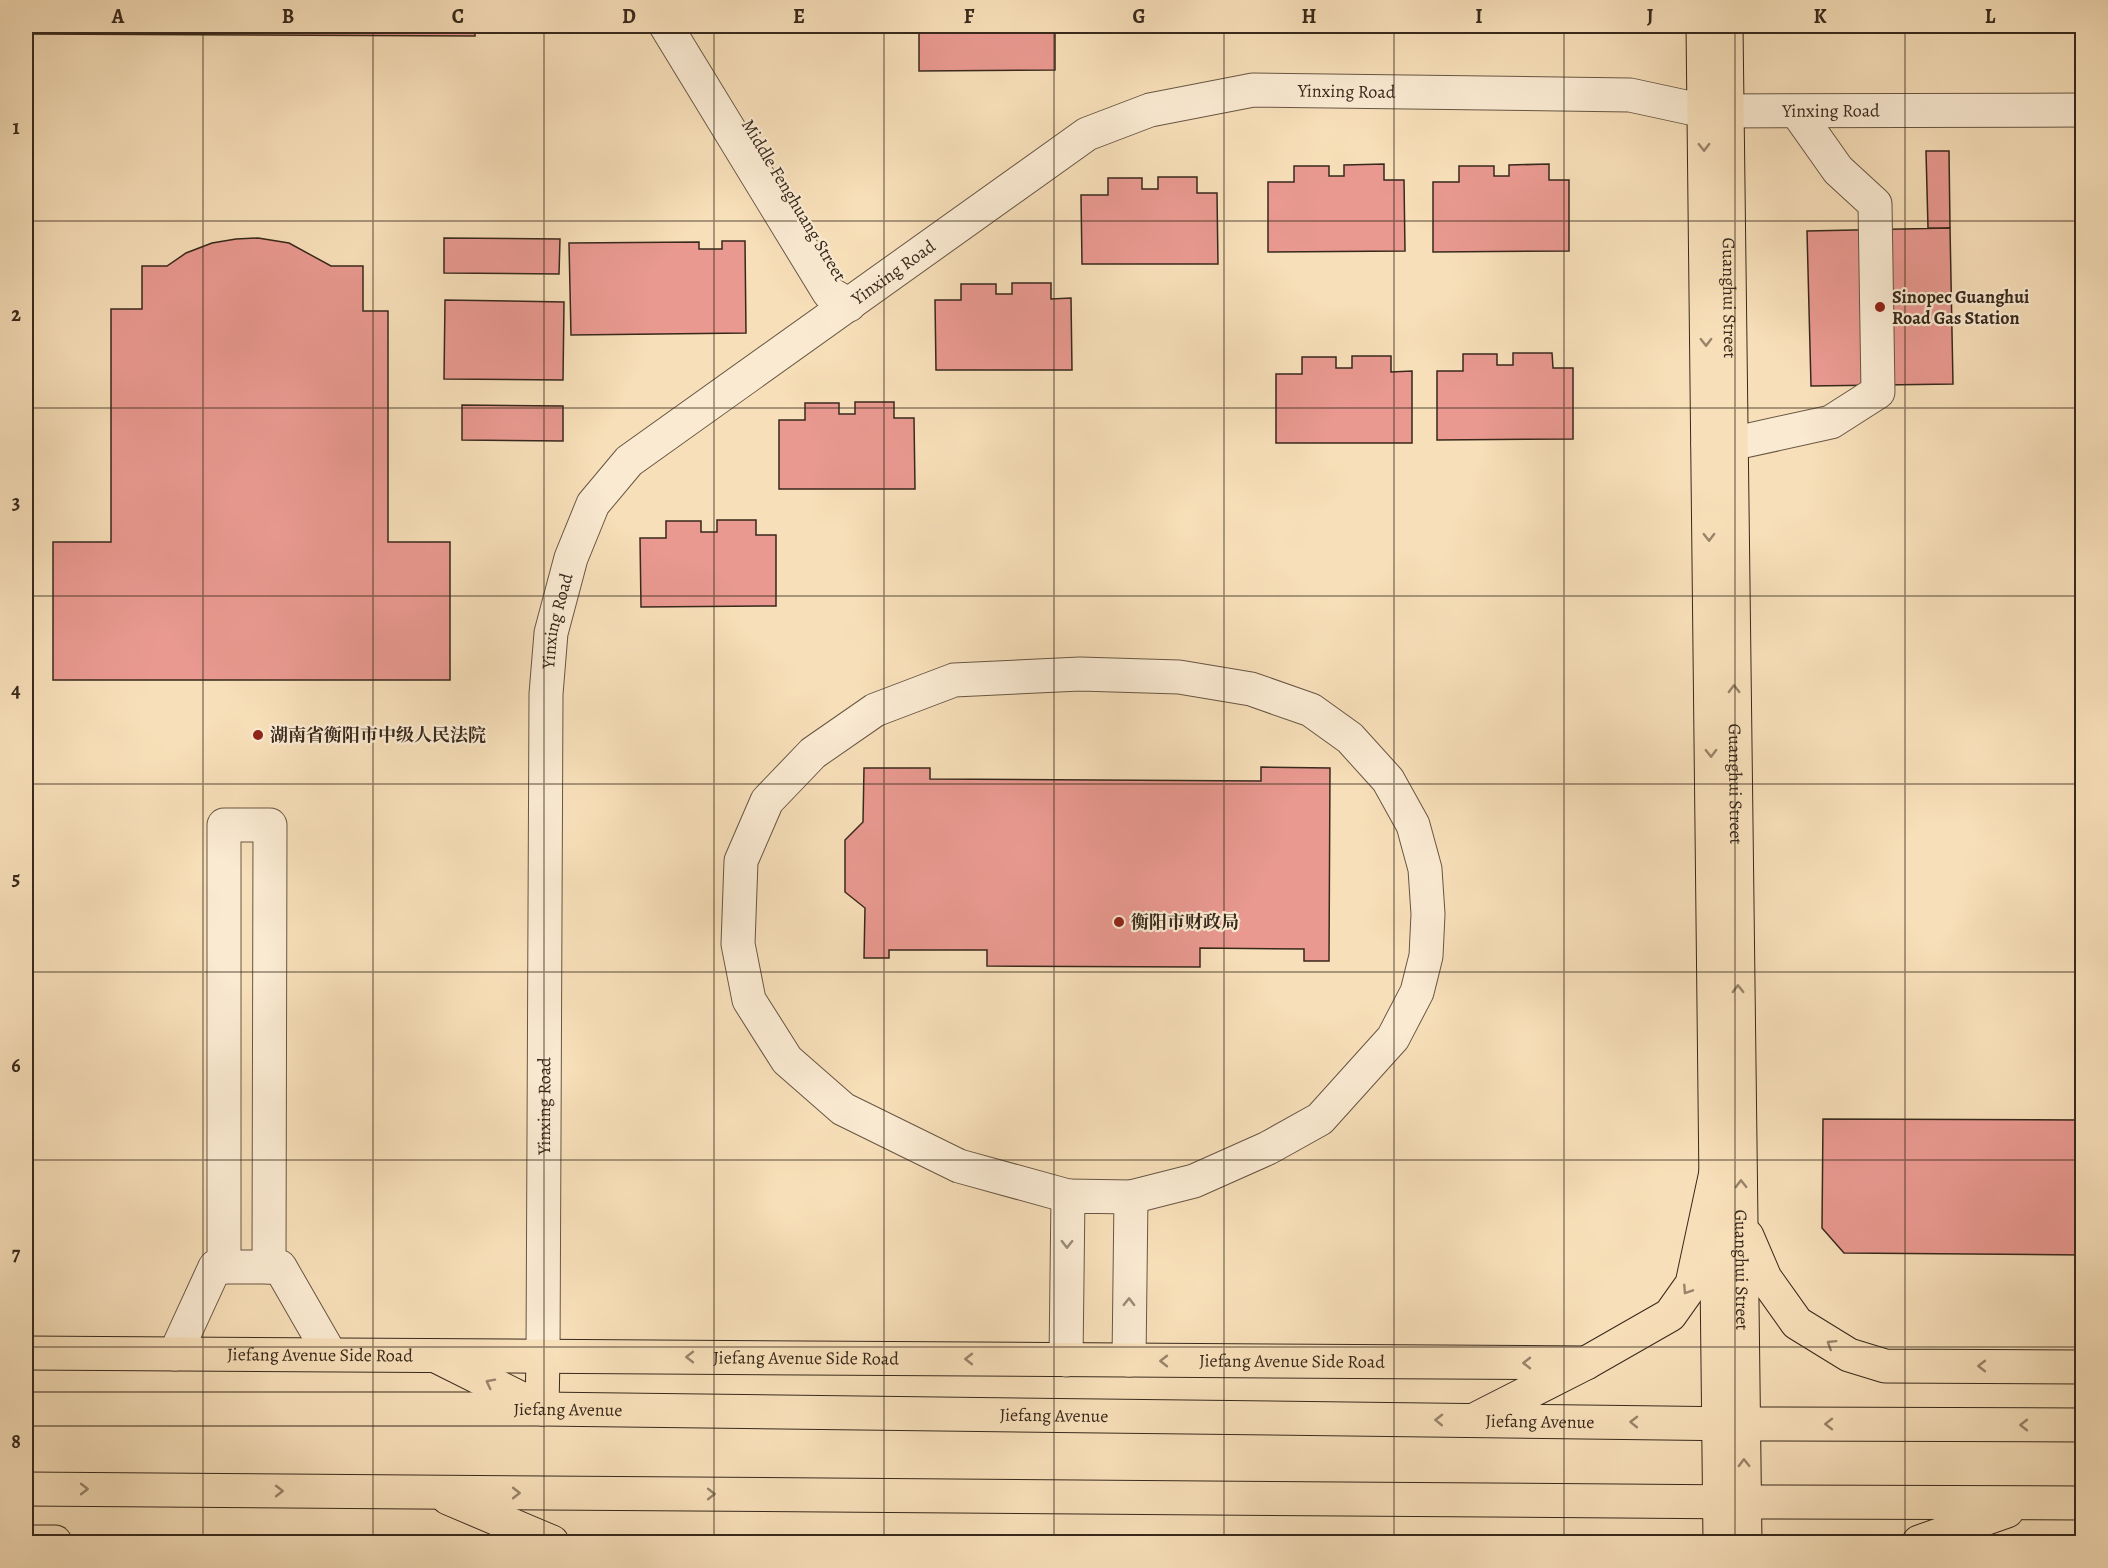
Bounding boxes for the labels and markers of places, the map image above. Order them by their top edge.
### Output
place label: Sinopec Guanghui Road Gas Station [1892,285,2029,330]
marker: Sinopec Guanghui Road Gas Station [1873,300,1887,314]
place label: 湖南省衡阳市中级人民法院 [270,723,486,747]
marker: 湖南省衡阳市中级人民法院 [251,728,265,742]
place label: 衡阳市财政局 [1131,910,1239,934]
marker: 衡阳市财政局 [1112,915,1126,929]

